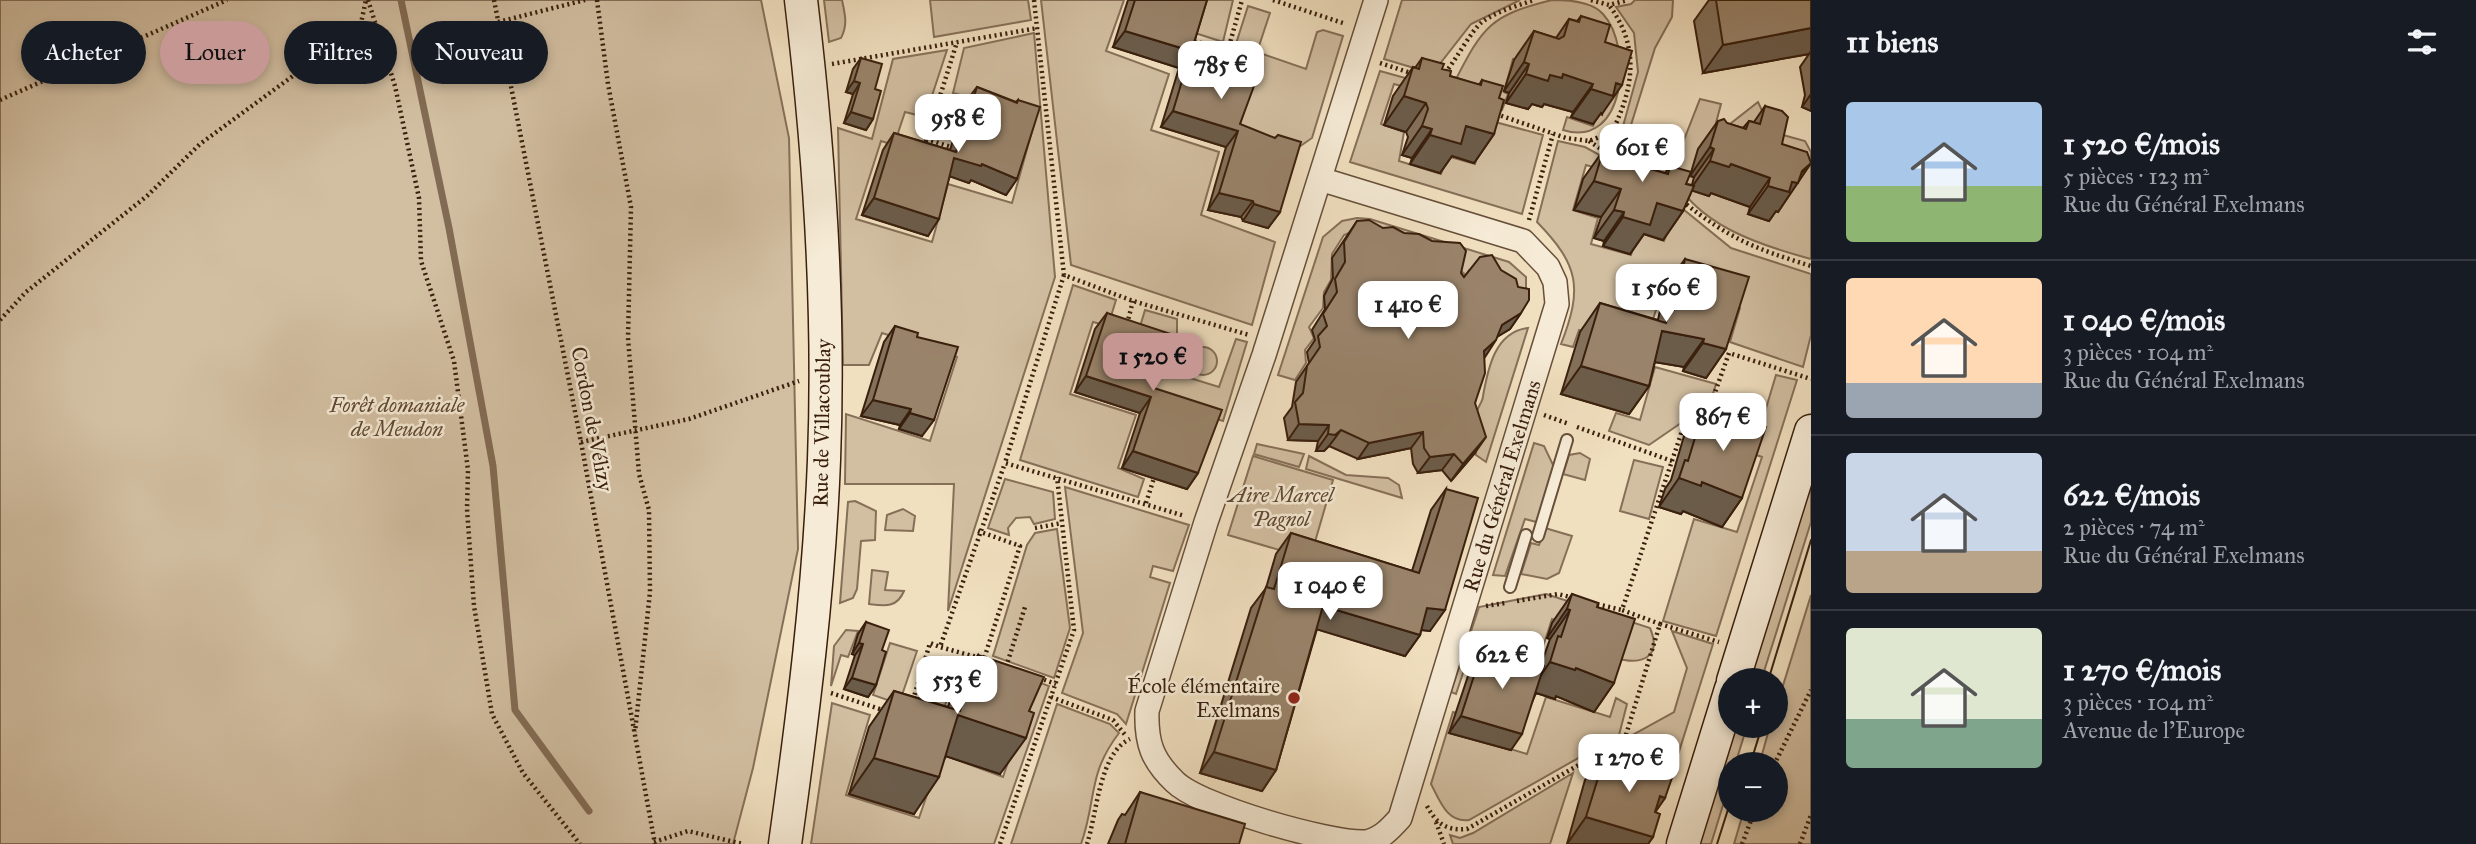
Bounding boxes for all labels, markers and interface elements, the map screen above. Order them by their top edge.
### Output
chip: Acheter [21,21,146,84]
chip: Louer [160,21,270,84]
chip: Filtres [284,21,397,84]
chip: Nouveau [411,21,548,84]
icon: filters [2403,23,2441,61]
text: 11 biens [1846,24,1938,60]
pin: 785 € [1172,42,1270,101]
text: 785 € [1194,50,1248,78]
pin: 958 € [909,94,1007,154]
text: 958 € [931,103,985,131]
pin: 601 € [1593,124,1691,184]
text: 1 520 €/mois [2063,126,2220,162]
icon: home [1902,130,1986,214]
text: 601 € [1616,133,1668,161]
text: 5 pièces · 123 m² [2063,162,2209,190]
text: Rue du Général Exelmans [2063,190,2305,218]
pin: 1 560 € [1601,264,1731,324]
text: 1 560 € [1632,273,1700,301]
pin: 1 410 € [1343,282,1473,341]
text: 1 410 € [1374,290,1442,318]
text: 1 040 €/mois [2063,302,2225,338]
icon: home [1902,306,1986,390]
pin: 1 520 € [1088,334,1218,393]
street label: Rue de Villacoublay [808,337,836,507]
text: 3 pièces · 104 m² [2063,338,2213,366]
text: 1 520 € [1119,342,1187,370]
street label: Cordon de Vélizy [565,345,619,495]
text: Rue du Général Exelmans [2063,366,2305,394]
street label: Rue du Général Exelmans [1457,377,1547,595]
park label: Forêt domaniale de Meudon [329,392,466,442]
pin: 867 € [1674,393,1772,453]
text: 867 € [1695,402,1751,430]
text: 622 €/mois [2063,477,2200,513]
icon: home [1902,481,1986,565]
park label: Aire Marcel Pagnol [1226,482,1336,532]
text: 2 pièces · 74 m² [2063,513,2205,541]
text: Rue du Général Exelmans [2063,541,2305,569]
pin: 1 040 € [1265,562,1395,622]
text: 1 040 € [1294,571,1366,599]
pin: 622 € [1453,632,1551,691]
text: 622 € [1475,640,1529,668]
text: 1 270 €/mois [2063,652,2221,688]
pin: 553 € [908,656,1006,716]
icon: home [1902,656,1986,740]
text: 553 € [932,665,982,693]
map controls [1718,668,1788,822]
button: + [1718,668,1788,738]
place label: École élémentaire Exelmans [1127,672,1280,723]
text: 3 pièces · 104 m² [2063,688,2213,716]
marker: École élémentaire Exelmans [1286,690,1302,706]
text: Avenue de l'Europe [2063,716,2245,744]
pin: 1 270 € [1564,734,1694,794]
text: 1 270 € [1594,743,1664,771]
button: − [1718,752,1788,822]

